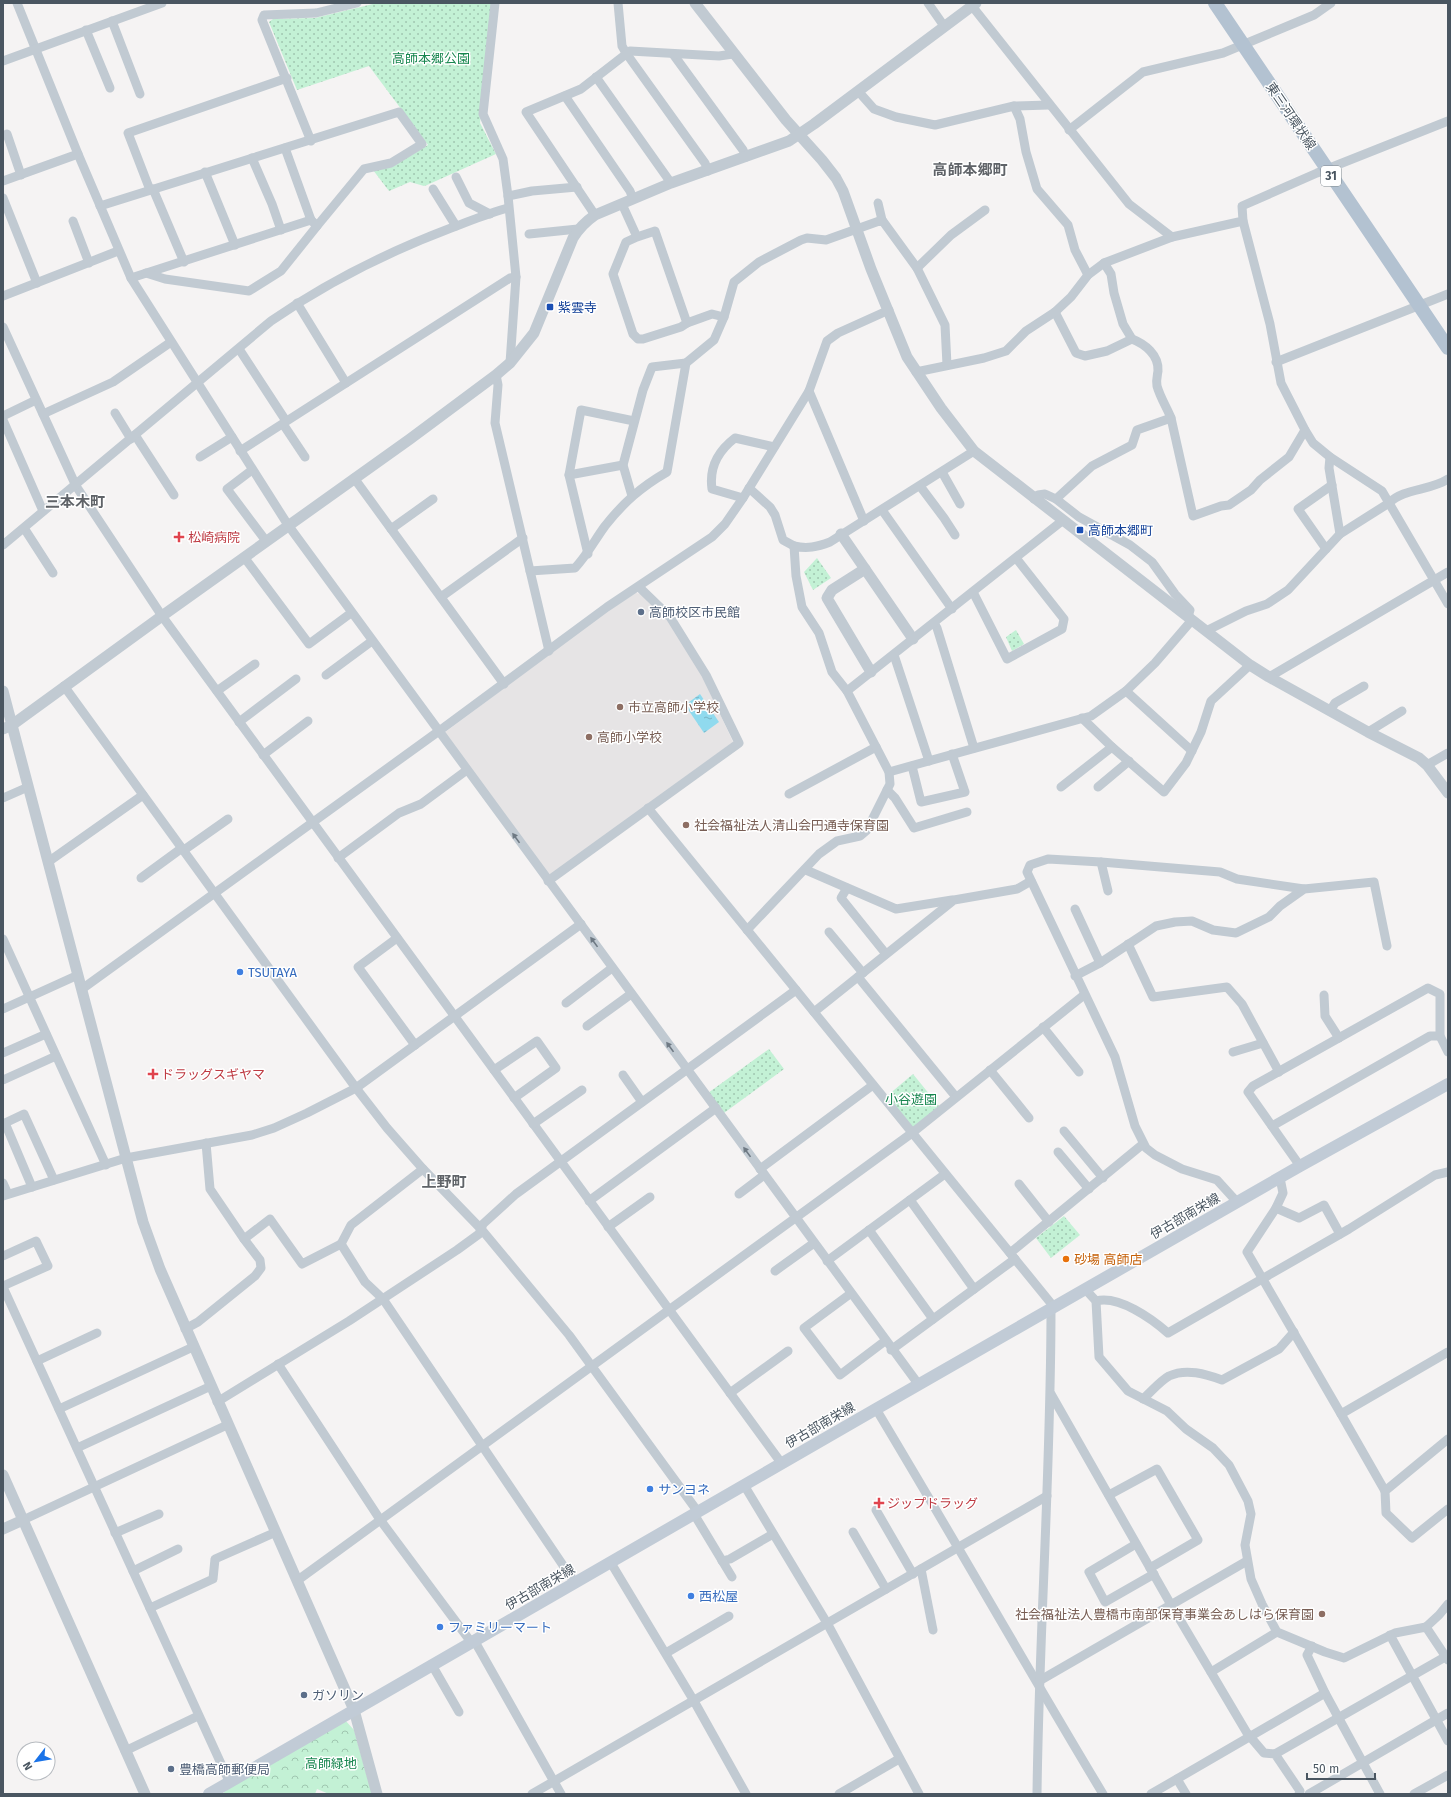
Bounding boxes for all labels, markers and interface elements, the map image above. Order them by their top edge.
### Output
park label: 高師本郷公園 [392,51,470,66]
street label: 東三河環状線 [1263,79,1319,153]
district label: 高師本郷町 [932,161,1008,179]
road number: 31 [1321,166,1341,186]
place label: 紫雲寺 [558,300,597,315]
marker: 紫雲寺 [545,302,555,312]
district label: 三本木町 [45,493,105,511]
place label: 高師本郷町 [1088,523,1153,538]
marker: 高師本郷町 [1075,525,1085,535]
place label: 松崎病院 [188,530,240,545]
marker: 松崎病院 [173,531,185,543]
place label: 高師校区市民館 [649,605,740,620]
marker: 高師校区市民館 [636,607,646,617]
place label: 市立高師小学校 [628,700,719,715]
marker: 市立高師小学校 [615,702,625,712]
place label: 高師小学校 [597,730,662,745]
marker: 高師小学校 [584,732,594,742]
place label: 社会福祉法人清山会円通寺保育園 [694,818,889,833]
marker: 社会福祉法人清山会円通寺保育園 [681,820,691,830]
one-way arrow [512,832,521,843]
one-way arrow [590,937,598,948]
place label: TSUTAYA [248,965,298,980]
marker: TSUTAYA [235,967,245,977]
one-way arrow [666,1042,675,1053]
place label: ドラッグスギヤマ [161,1067,265,1082]
marker: ドラッグスギヤマ [148,1069,158,1079]
park label: 小谷遊園 [885,1092,937,1107]
one-way arrow [744,1147,752,1157]
district label: 上野町 [421,1173,467,1191]
street label: 伊古部南栄線 [1147,1190,1223,1242]
place label: 砂場 高師店 [1074,1252,1142,1267]
marker: 砂場 高師店 [1061,1254,1071,1264]
street label: 伊古部南栄線 [782,1399,858,1451]
place label: サンヨネ [658,1482,710,1497]
marker: サンヨネ [645,1484,655,1494]
place label: ジップドラッグ [887,1496,978,1511]
marker: ジップドラッグ [874,1498,884,1508]
street label: 伊古部南栄線 [502,1561,578,1613]
place label: 西松屋 [699,1589,738,1604]
marker: 西松屋 [686,1591,696,1601]
place label: 社会福祉法人豊橋市南部保育事業会あしはら保育園 [1015,1607,1314,1622]
marker: 社会福祉法人豊橋市南部保育事業会あしはら保育園 [1317,1609,1327,1619]
place label: ファミリーマート [448,1620,552,1635]
marker: ファミリーマート [435,1622,445,1632]
place label: ガソリン [312,1688,364,1703]
marker: ガソリン [299,1690,309,1700]
north arrow [16,1741,56,1781]
scale bar [1307,1755,1375,1781]
park label: 高師緑地 [305,1756,357,1771]
text: N [20,1759,35,1772]
place label: 豊橋高師郵便局 [179,1762,270,1777]
text: 50 m [1313,1762,1339,1776]
marker: 豊橋高師郵便局 [166,1764,176,1774]

